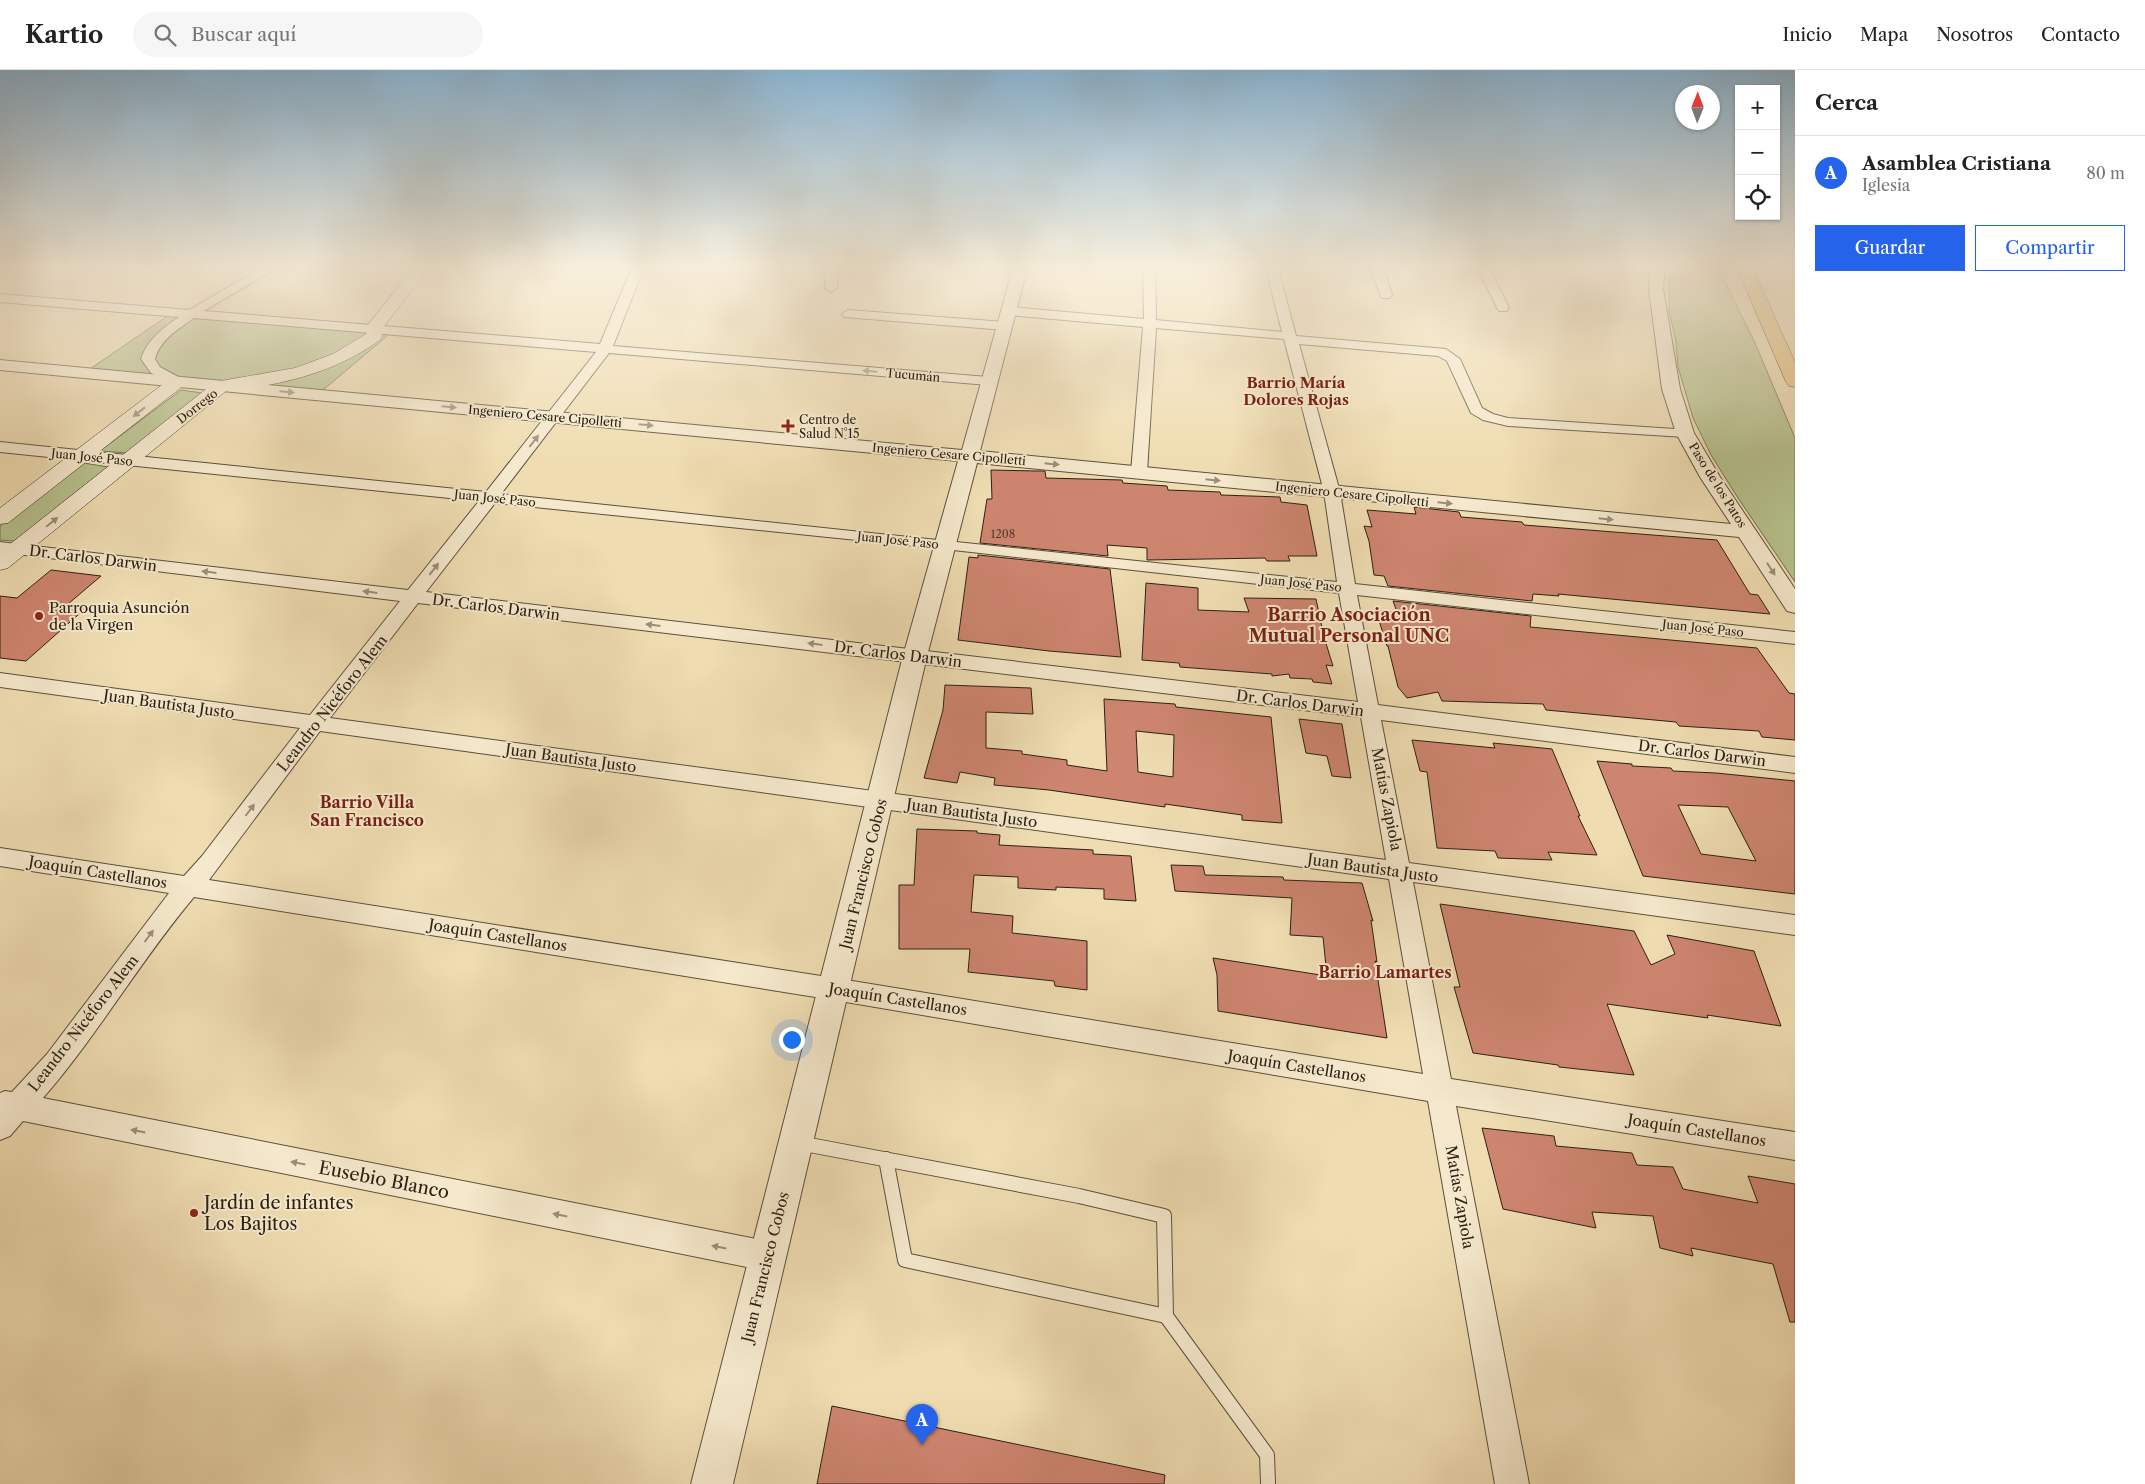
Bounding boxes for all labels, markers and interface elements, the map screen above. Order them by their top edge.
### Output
search box [133,12,483,57]
text: Kartio [25,20,103,49]
icon: search [151,21,179,49]
text: Buscar aquí [191,23,296,46]
text: Inicio [1783,24,1832,46]
text: Mapa [1860,24,1908,46]
text: Nosotros [1936,24,2013,46]
text: Contacto [2041,24,2120,46]
north arrow [1675,85,1720,130]
map controls [1735,85,1780,220]
button: + [1735,85,1780,130]
text: Cerca [1815,90,1878,115]
button: − [1735,130,1780,175]
text: Asamblea Cristiana [1862,152,2051,175]
text: A [1825,163,1837,183]
text: 80 m [2086,163,2125,183]
button: locate [1735,175,1780,220]
text: Iglesia [1862,175,1910,195]
button: Guardar [1815,225,1965,271]
button: Compartir [1975,225,2125,271]
street label: Tucumán [885,365,941,385]
one-way arrow [862,367,878,375]
district label: Barrio María Dolores Rojas [1243,373,1349,409]
street label: Dorrego [174,386,220,426]
one-way arrow [279,389,295,397]
street label: Ingeniero Cesare Cipolletti [467,402,623,430]
one-way arrow [441,404,457,412]
one-way arrow [132,407,146,417]
place label: Centro de Salud N°15 [799,412,859,441]
marker: Centro de Salud N°15 [781,419,795,433]
one-way arrow [638,422,654,430]
one-way arrow [528,435,539,448]
street label: Ingeniero Cesare Cipolletti [871,440,1027,468]
street label: Paso de los Patos [1686,440,1750,530]
street label: Juan José Paso [49,445,133,469]
one-way arrow [1044,460,1060,468]
one-way arrow [1206,476,1222,484]
street label: Ingeniero Cesare Cipolletti [1274,478,1430,510]
street label: Juan José Paso [452,486,536,510]
one-way arrow [1437,499,1453,507]
one-way arrow [1599,515,1615,523]
one-way arrow [45,516,58,527]
house number: 1208 [991,527,1015,541]
street label: Juan José Paso [855,528,939,552]
street label: Dr. Carlos Darwin [28,541,159,575]
one-way arrow [429,562,439,576]
one-way arrow [1767,562,1776,576]
one-way arrow [201,568,217,576]
street label: Juan José Paso [1258,571,1342,595]
one-way arrow [362,588,378,596]
street label: Dr. Carlos Darwin [431,590,562,624]
place label: Parroquia Asunción de la Virgen [49,598,190,634]
district label: Barrio Asociación Mutual Personal UNC [1249,604,1449,647]
marker: Parroquia Asunción de la Virgen [33,610,45,622]
street label: Juan José Paso [1660,616,1744,640]
one-way arrow [645,621,661,629]
street label: Leandro Nicéforo Alem [273,631,391,775]
street label: Dr. Carlos Darwin [833,637,964,671]
one-way arrow [806,640,822,648]
street label: Juan Bautista Justo [100,685,236,723]
street label: Dr. Carlos Darwin [1235,686,1366,720]
street label: Dr. Carlos Darwin [1637,736,1768,770]
street label: Juan Bautista Justo [502,739,638,777]
street label: Matías Zapiola [1368,746,1406,852]
district label: Barrio Villa San Francisco [310,792,424,830]
street label: Juan Bautista Justo [903,794,1039,832]
street label: Juan Francisco Cobos [835,797,891,953]
one-way arrow [245,804,256,817]
street label: Juan Bautista Justo [1304,849,1440,887]
street label: Joaquín Castellanos [25,851,169,892]
street label: Joaquín Castellanos [425,914,569,955]
one-way arrow [144,930,154,943]
street label: Leandro Nicéforo Alem [24,951,142,1095]
district label: Barrio Lamartes [1318,962,1452,982]
street label: Joaquín Castellanos [825,978,969,1019]
your location [779,1027,805,1053]
street label: Joaquín Castellanos [1224,1045,1368,1086]
street label: Joaquín Castellanos [1624,1109,1768,1150]
one-way arrow [131,1127,146,1135]
street label: Matías Zapiola [1442,1144,1478,1250]
street label: Eusebio Blanco [317,1157,451,1203]
one-way arrow [289,1158,305,1166]
street label: Juan Francisco Cobos [737,1190,793,1346]
place label: Jardín de infantes Los Bajitos [201,1192,354,1235]
marker: Jardín de infantes Los Bajitos [188,1207,200,1219]
one-way arrow [552,1211,568,1219]
one-way arrow [712,1243,727,1251]
pin: A [906,1404,938,1445]

